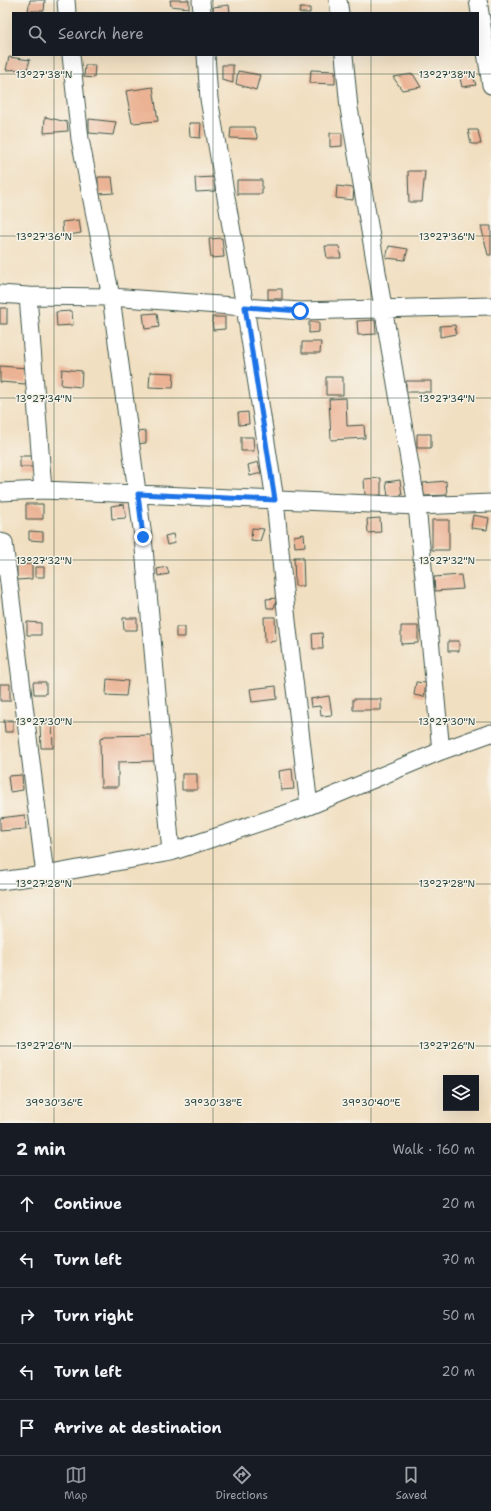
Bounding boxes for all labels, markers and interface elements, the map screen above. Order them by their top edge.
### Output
search box [12,12,479,56]
icon: search [26,23,48,45]
text: Search here [58,24,144,44]
text: 13°27'38"N [16,68,72,81]
text: 13°27'38"N [419,68,475,81]
text: 13°27'36"N [16,230,72,243]
text: 13°27'36"N [419,230,475,243]
route start [291,302,309,320]
text: 13°27'34"N [16,392,72,405]
text: 13°27'34"N [419,392,475,405]
route end [134,528,152,546]
text: 13°27'32"N [16,554,72,567]
text: 13°27'32"N [419,554,475,567]
text: 13°27'30"N [16,715,72,728]
text: 13°27'30"N [419,715,475,728]
text: 13°27'28"N [16,877,72,890]
text: 13°27'28"N [419,877,475,890]
text: 13°27'26"N [16,1039,72,1052]
text: 13°27'26"N [419,1039,475,1052]
map controls [443,1075,479,1111]
button: layers [443,1075,479,1111]
text: 39°30'36"E [25,1096,83,1109]
text: 39°30'38"E [184,1096,242,1109]
text: 39°30'40"E [342,1096,400,1109]
text: 2 min [16,1138,66,1160]
text: Walk · 160 m [393,1141,475,1158]
icon: ahead [16,1193,38,1215]
text: Continue [54,1194,122,1214]
text: 20 m [442,1195,475,1212]
icon: left [16,1249,38,1271]
text: Turn left [54,1250,122,1270]
text: 70 m [441,1251,475,1268]
icon: right [16,1305,38,1327]
text: Turn right [54,1306,134,1326]
text: 50 m [442,1307,475,1324]
icon: left [16,1361,38,1383]
text: Turn left [54,1362,122,1382]
text: 20 m [442,1363,475,1380]
icon: arrive [16,1417,38,1439]
text: Arrive at destination [54,1418,222,1438]
tab: Map [64,1464,88,1503]
tab: Directions [215,1464,268,1503]
tab: Saved [396,1464,427,1503]

